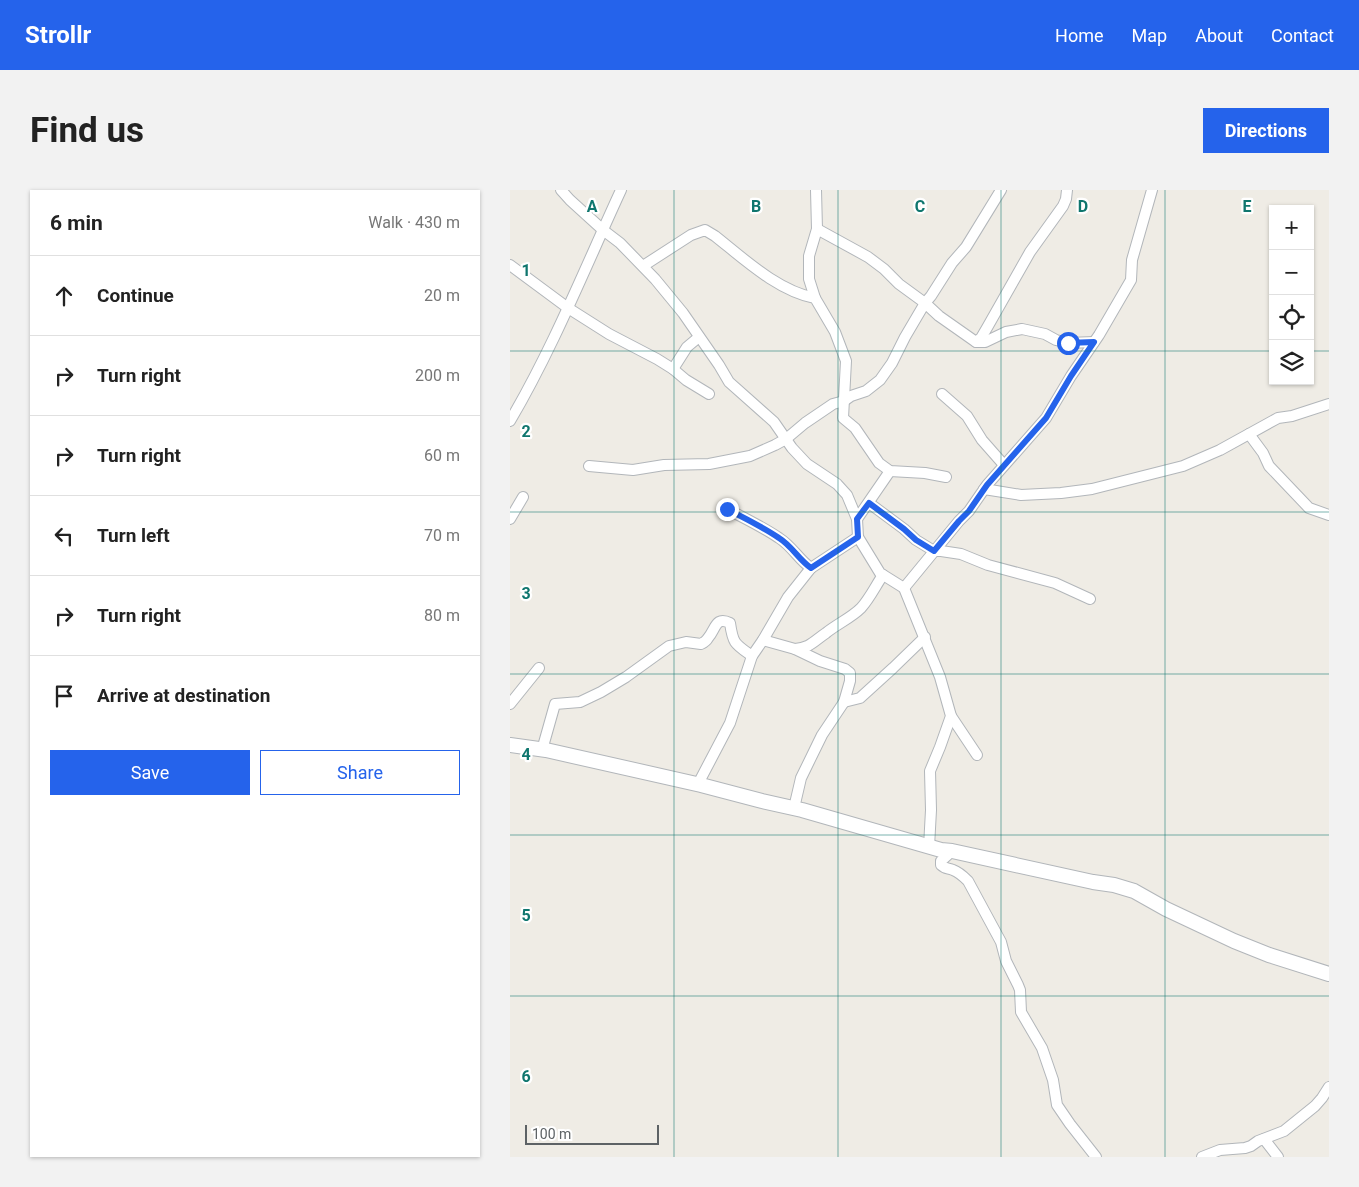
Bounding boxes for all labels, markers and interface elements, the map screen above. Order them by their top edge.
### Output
text: Strollr [25,21,91,49]
text: Home [1055,25,1104,46]
text: Map [1132,25,1167,46]
text: About [1195,25,1243,46]
text: Contact [1271,25,1334,46]
button: Directions [1203,108,1329,153]
text: Find us [30,110,144,151]
text: A [587,197,598,216]
text: B [751,197,761,216]
text: C [915,197,925,216]
text: D [1078,197,1088,216]
text: E [1243,197,1252,216]
map controls [1269,205,1314,385]
button: + [1269,205,1314,250]
text: 6 min [50,211,103,235]
text: Walk · 430 m [368,213,460,232]
button: − [1269,250,1314,295]
text: 1 [521,261,531,280]
icon: ahead [50,282,78,310]
text: Continue [97,284,174,307]
text: 20 m [424,286,460,305]
button: locate [1269,295,1314,340]
route start [1057,332,1080,355]
button: layers [1269,340,1314,385]
icon: right [50,362,78,390]
text: Turn right [97,364,181,387]
text: 200 m [415,366,460,385]
text: 2 [521,422,531,441]
icon: right [50,442,78,470]
text: Turn right [97,444,181,467]
text: 60 m [424,446,460,465]
route end [716,498,739,521]
icon: left [50,522,78,550]
text: Turn left [97,524,170,547]
text: 70 m [424,526,460,545]
text: 3 [521,584,531,603]
icon: right [50,602,78,630]
text: Turn right [97,604,181,627]
text: 80 m [424,606,460,625]
icon: arrive [50,682,78,710]
text: Arrive at destination [97,684,270,707]
text: 4 [521,745,531,764]
button: Save [50,750,250,795]
button: Share [260,750,460,795]
text: 5 [521,906,531,925]
text: 6 [521,1067,531,1086]
scale bar [525,1122,659,1145]
text: 100 m [532,1126,571,1142]

